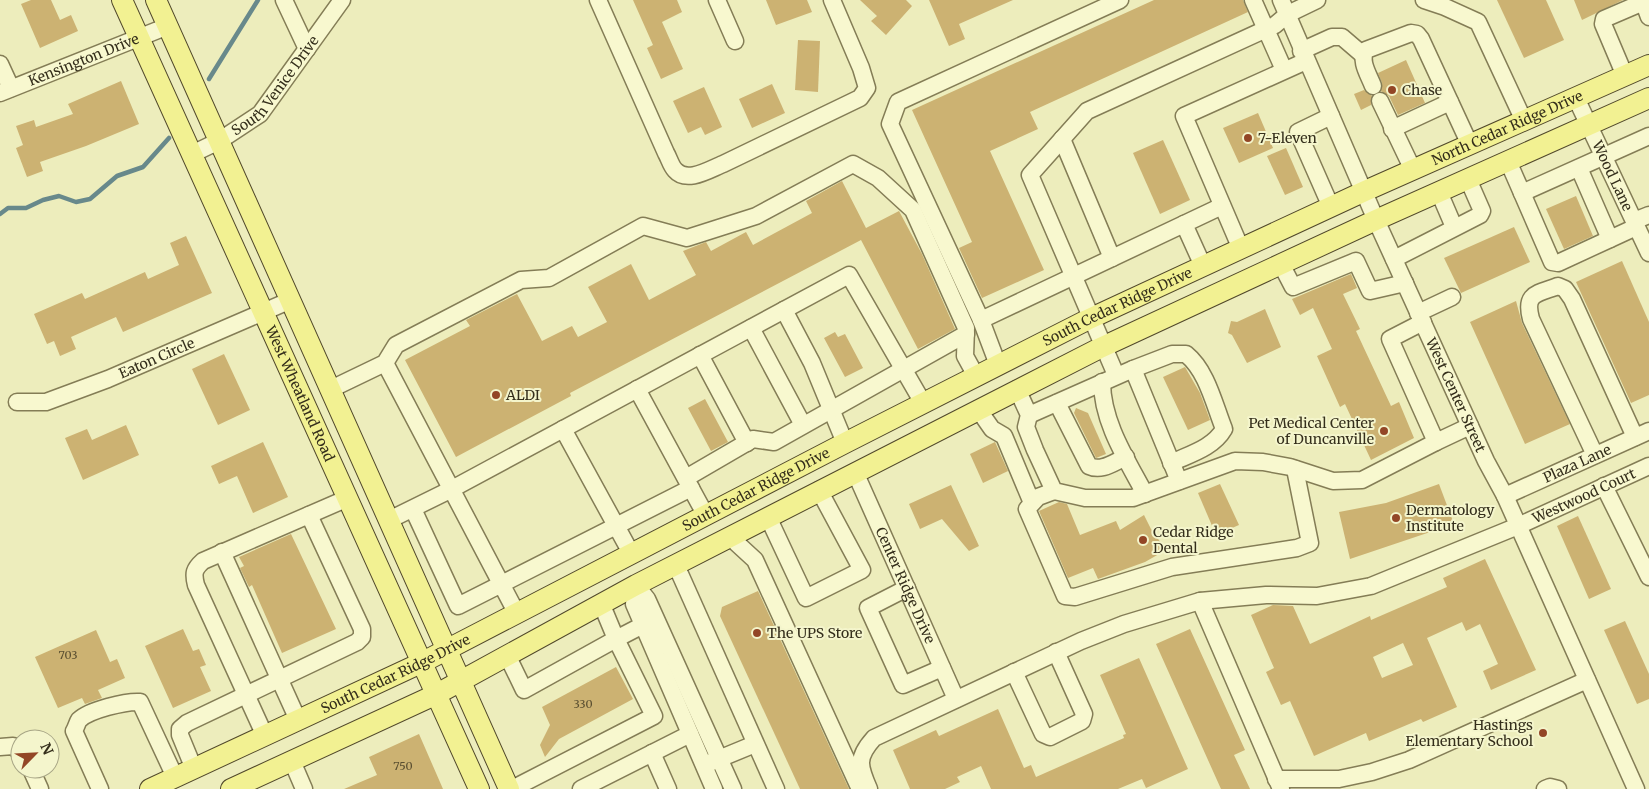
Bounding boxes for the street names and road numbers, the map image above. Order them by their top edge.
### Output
street label: Kensington Drive [26,29,142,90]
street label: South Venice Drive [228,32,322,139]
street label: North Cedar Ridge Drive [1429,87,1585,169]
street label: Wood Lane [1588,137,1637,214]
street label: South Cedar Ridge Drive [1039,264,1195,350]
street label: West Wheatland Road [261,322,339,465]
street label: Eaton Circle [116,334,197,382]
street label: West Center Street [1422,334,1490,456]
street label: Plaza Lane [1540,440,1614,487]
street label: South Cedar Ridge Drive [679,444,832,535]
street label: Westwood Court [1529,464,1639,528]
street label: Center Ridge Drive [872,524,939,646]
street label: South Cedar Ridge Drive [318,630,473,717]

